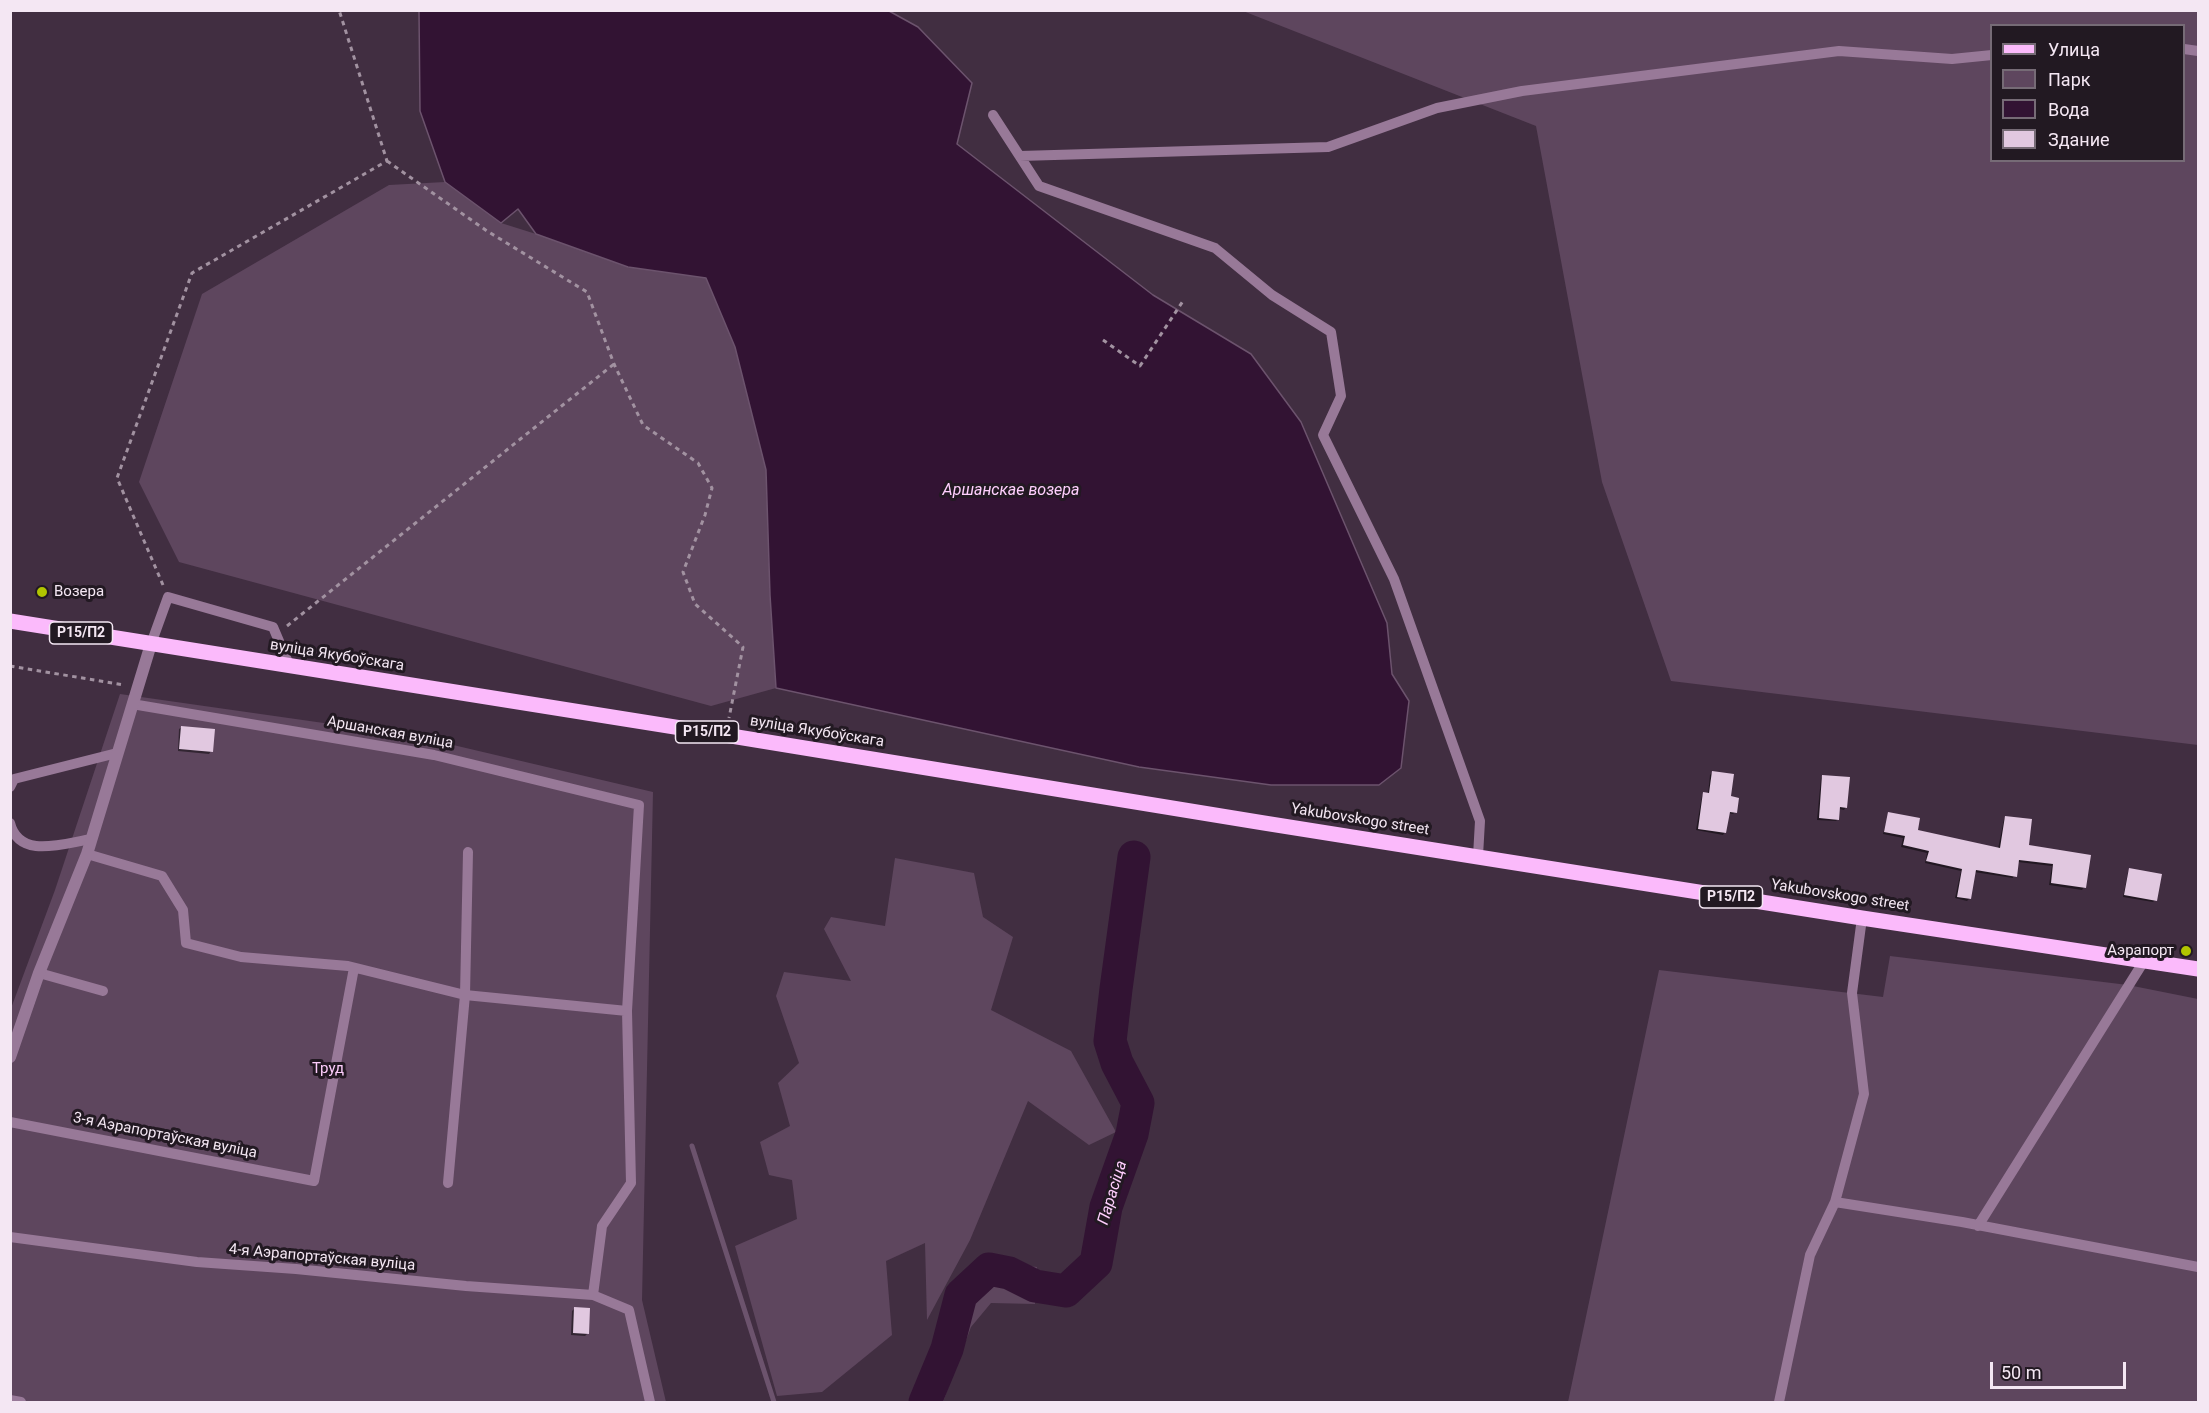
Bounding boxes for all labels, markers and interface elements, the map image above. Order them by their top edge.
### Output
legend [1990,24,2185,162]
text: Улица [2048,39,2100,60]
text: Парк [2048,69,2090,90]
text: Вода [2048,99,2090,120]
text: Здание [2048,129,2110,150]
water label: Аршанскае возера [943,481,1079,501]
place label: Возера [54,583,104,601]
marker: Возера [35,585,49,599]
road number: Р15/П2 [50,622,112,644]
street label: вуліца Якубоўскага [269,637,405,675]
street label: Аршанская вуліца [325,713,455,753]
street label: вуліца Якубоўскага [749,713,885,751]
road number: Р15/П2 [676,721,738,743]
street label: Yakubovskogo street [1290,800,1430,840]
street label: Yakubovskogo street [1770,876,1910,916]
road number: Р15/П2 [1700,886,1762,908]
place label: Аэрапорт [2107,942,2174,960]
marker: Аэрапорт [2179,944,2193,958]
park label: Труд [312,1060,344,1078]
street label: 3-я Аэрапортаўская вуліца [72,1109,258,1163]
water label: Парасіца [1094,1159,1132,1227]
street label: 4-я Аэрапортаўская вуліца [228,1241,416,1275]
scale bar [1993,1350,2130,1388]
text: 50 m [2001,1362,2041,1383]

